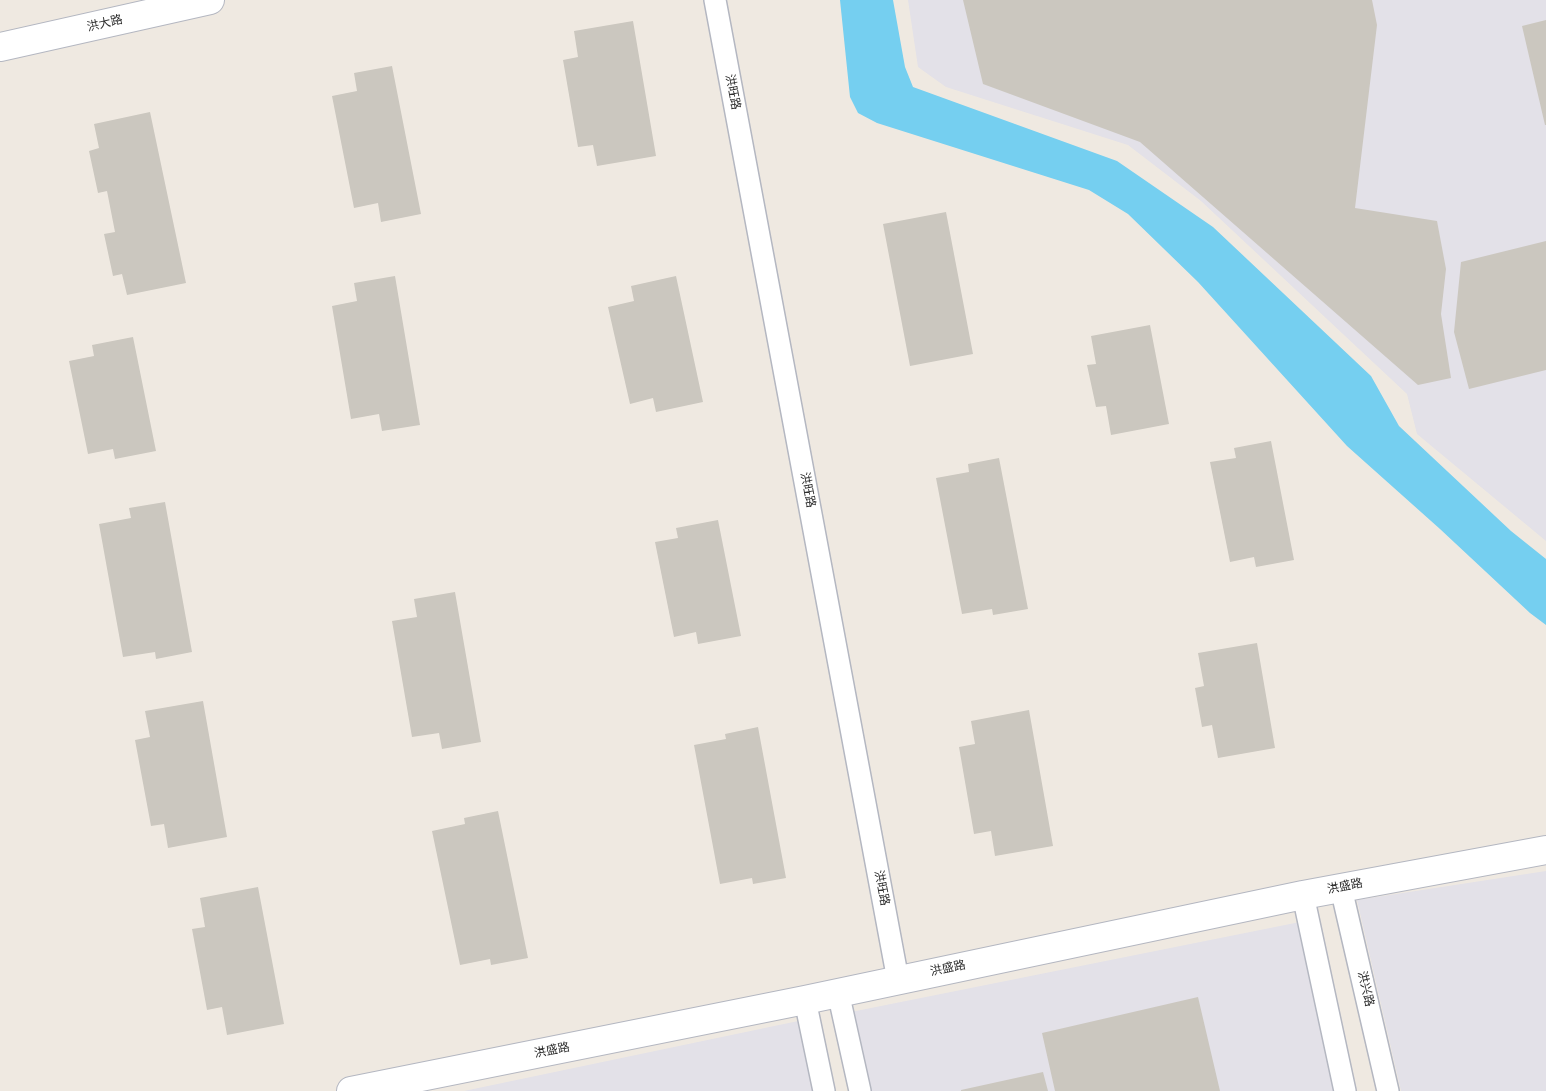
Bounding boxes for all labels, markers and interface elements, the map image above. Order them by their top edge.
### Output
street label: 洪大路 [86,13,124,35]
street label: 洪旺路 [721,73,743,111]
street label: 洪旺路 [796,471,818,509]
street label: 洪旺路 [870,869,892,907]
street label: 洪盛路 [1326,876,1364,898]
street label: 洪盛路 [929,958,967,980]
street label: 洪兴路 [1354,970,1376,1008]
street label: 洪盛路 [533,1040,571,1062]

